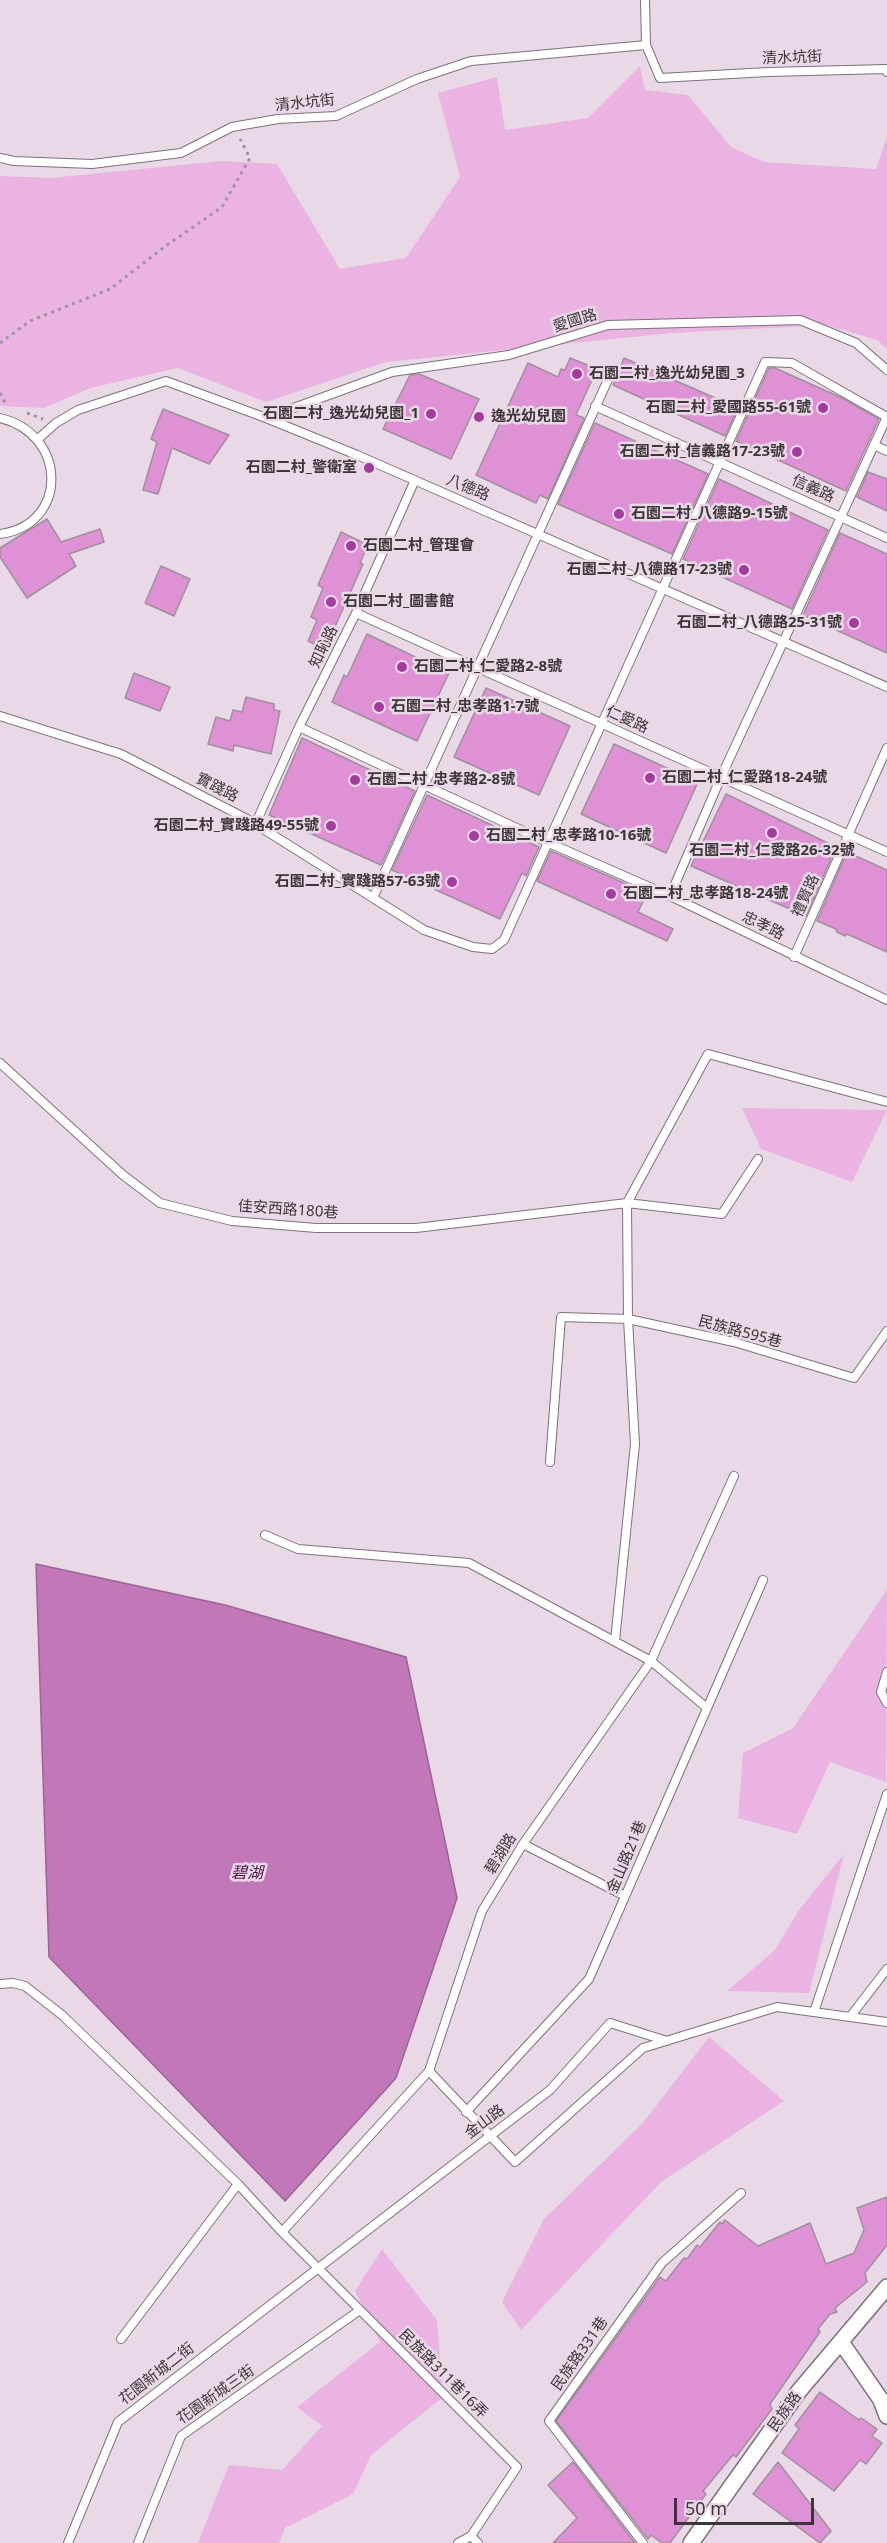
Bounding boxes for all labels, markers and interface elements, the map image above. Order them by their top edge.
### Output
street label: 清水坑街 [762,48,822,68]
street label: 清水坑街 [274,91,336,115]
street label: 愛國路 [551,306,599,336]
place label: 石園二村_逸光幼兒園_3 [589,365,745,383]
marker: 石園二村_逸光幼兒園_3 [570,367,584,381]
place label: 石園二村_愛國路55-61號 [646,399,811,417]
marker: 石園二村_愛國路55-61號 [816,401,830,415]
place label: 石園二村_逸光幼兒園_1 [263,405,419,423]
marker: 石園二村_逸光幼兒園_1 [424,407,438,421]
place label: 逸光幼兒園 [491,408,566,426]
marker: 逸光幼兒園 [472,410,486,424]
place label: 石園二村_信義路17-23號 [620,443,785,461]
marker: 石園二村_信義路17-23號 [790,445,804,459]
place label: 石園二村_警衛室 [246,459,357,477]
marker: 石園二村_警衛室 [362,461,376,475]
street label: 八德路 [444,471,492,505]
street label: 信義路 [789,472,837,506]
place label: 石園二村_八德路9-15號 [631,505,788,523]
marker: 石園二村_八德路9-15號 [612,507,626,521]
place label: 石園二村_管理會 [363,537,474,555]
marker: 石園二村_管理會 [344,539,358,553]
place label: 石園二村_八德路17-23號 [567,561,732,579]
marker: 石園二村_八德路17-23號 [737,563,751,577]
place label: 石園二村_圖書館 [343,593,454,611]
marker: 石園二村_圖書館 [324,595,338,609]
place label: 石園二村_八德路25-31號 [677,614,842,632]
marker: 石園二村_八德路25-31號 [847,616,861,630]
street label: 知恥路 [306,623,342,671]
place label: 石園二村_仁愛路2-8號 [414,658,562,676]
marker: 石園二村_仁愛路2-8號 [395,660,409,674]
place label: 石園二村_忠孝路1-7號 [391,698,539,716]
marker: 石園二村_忠孝路1-7號 [372,700,386,714]
street label: 仁愛路 [603,703,651,737]
place label: 石園二村_仁愛路18-24號 [662,769,827,787]
street label: 實踐路 [193,770,241,806]
place label: 石園二村_忠孝路2-8號 [367,771,515,789]
marker: 石園二村_仁愛路18-24號 [643,771,657,785]
marker: 石園二村_忠孝路2-8號 [348,773,362,787]
place label: 石園二村_實踐路49-55號 [154,817,319,835]
marker: 石園二村_實踐路49-55號 [324,819,338,833]
marker: 石園二村_仁愛路26-32號 [765,826,779,840]
place label: 石園二村_忠孝路10-16號 [486,827,651,845]
marker: 石園二村_忠孝路10-16號 [467,829,481,843]
place label: 石園二村_仁愛路26-32號 [689,842,855,860]
street label: 禮賢路 [789,872,823,920]
place label: 石園二村_實踐路57-63號 [275,873,440,891]
marker: 石園二村_實踐路57-63號 [445,875,459,889]
place label: 石園二村_忠孝路18-24號 [623,885,788,903]
marker: 石園二村_忠孝路18-24號 [604,887,618,901]
street label: 忠孝路 [739,908,787,944]
street label: 佳安西路180巷 [237,1198,339,1222]
street label: 民族路595巷 [696,1312,784,1352]
street label: 金山路21巷 [604,1818,650,1896]
street label: 碧湖路 [481,1830,521,1878]
water label: 碧湖 [231,1863,263,1883]
street label: 金山路 [462,2101,508,2143]
street label: 民族路331巷 [548,2314,612,2394]
street label: 民族路311巷16弄 [395,2326,491,2422]
street label: 花園新城二街 [116,2339,198,2409]
street label: 花園新城三街 [174,2362,258,2428]
street label: 民族路 [764,2389,806,2435]
scale bar [677,2486,816,2524]
text: 50 m [685,2496,727,2520]

